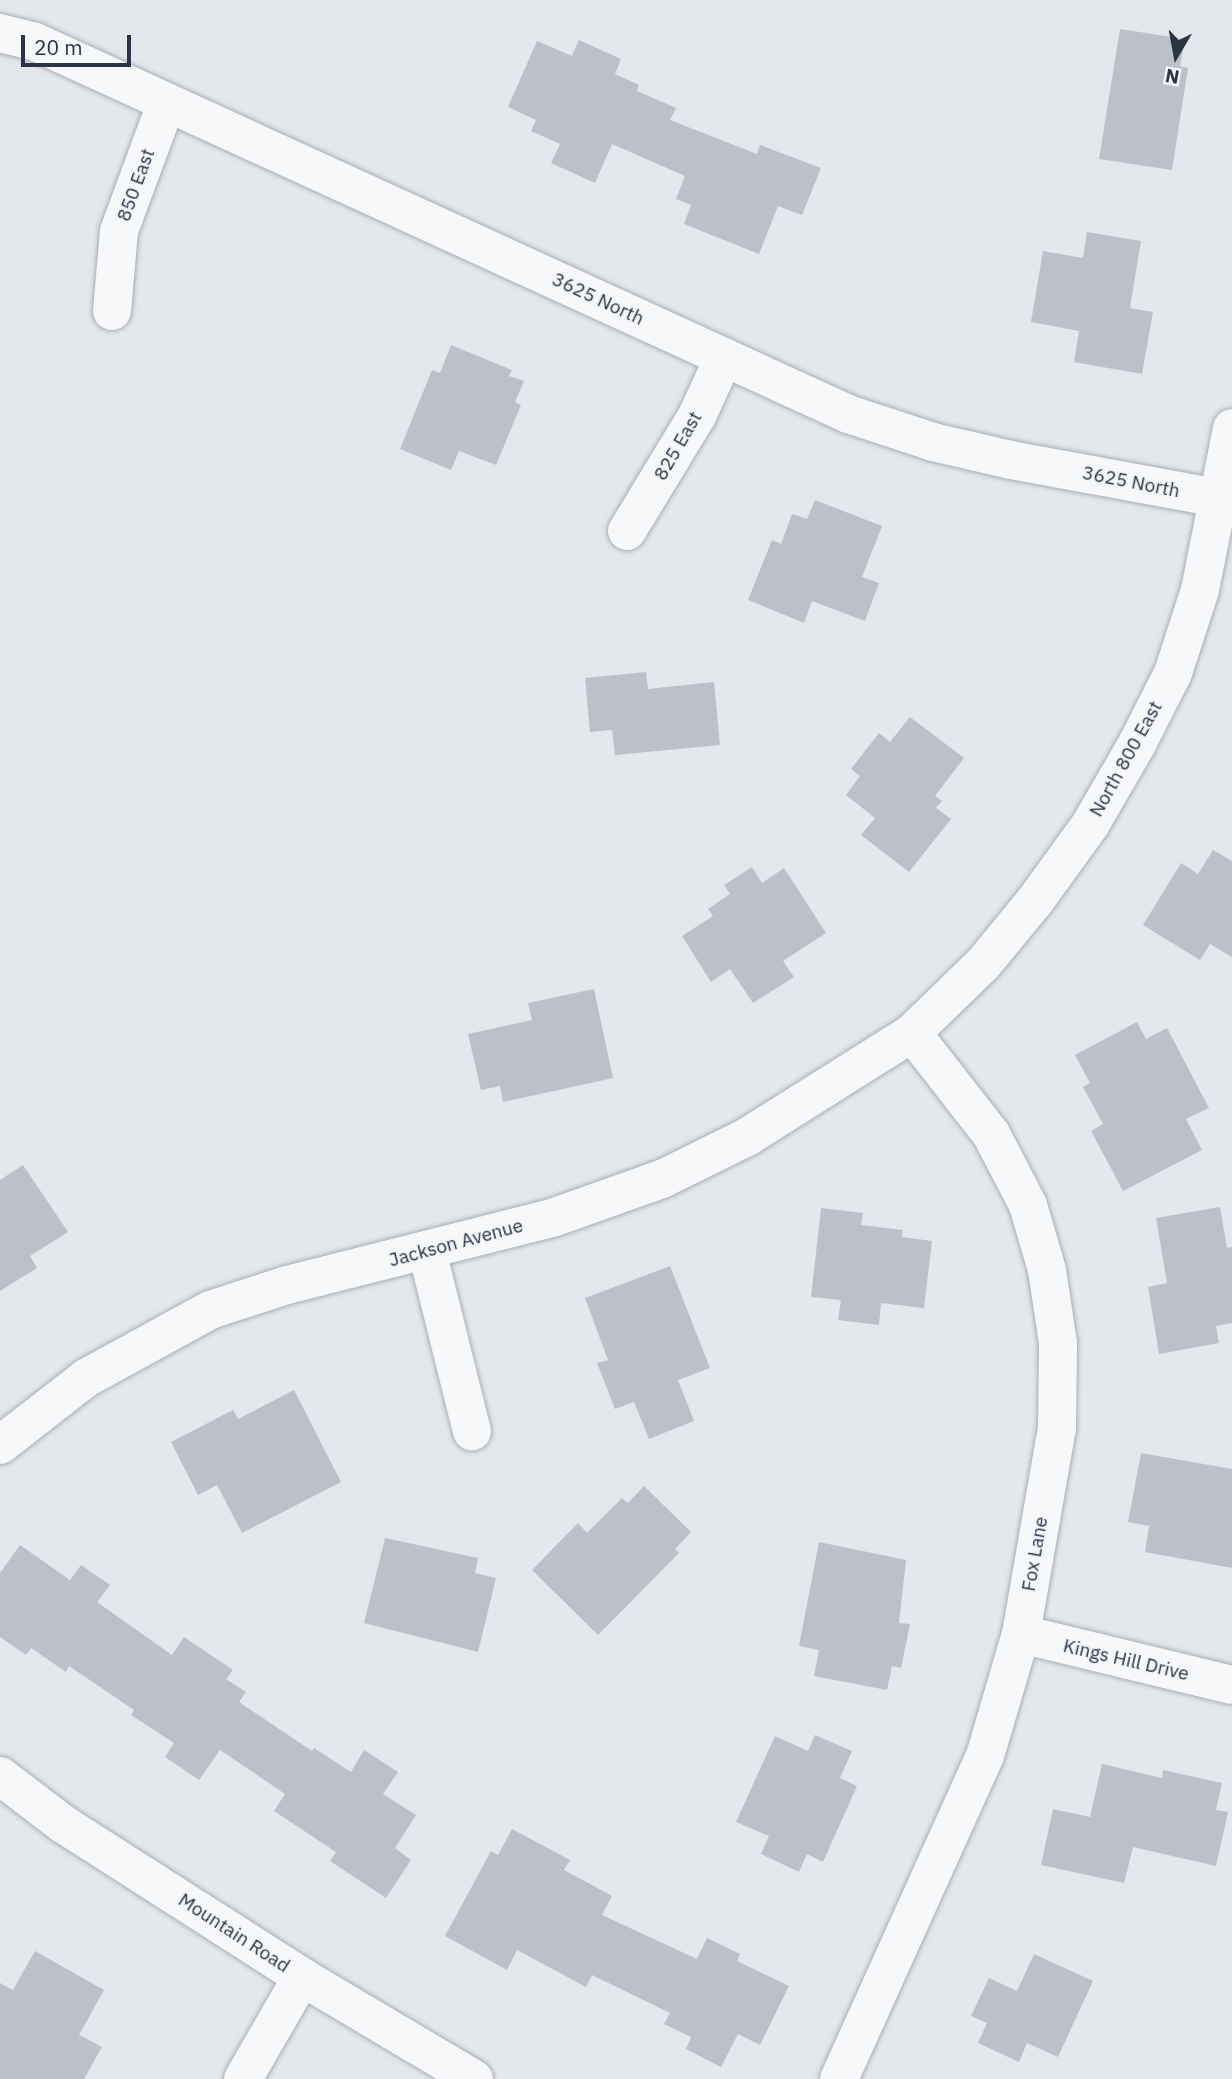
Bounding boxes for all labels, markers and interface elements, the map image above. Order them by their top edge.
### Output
scale bar [24,21,135,65]
north arrow [1141,21,1211,91]
text: 20 m [34,33,83,61]
text: N [1163,64,1181,90]
street label: 850 East [112,146,160,224]
street label: 3625 North [548,268,648,330]
street label: 825 East [649,408,707,484]
street label: 3625 North [1080,461,1182,503]
street label: North 800 East [1085,697,1167,821]
street label: Jackson Avenue [386,1214,526,1272]
street label: Fox Lane [1017,1515,1053,1593]
street label: Kings Hill Drive [1061,1634,1191,1686]
street label: Mountain Road [174,1889,294,1977]

